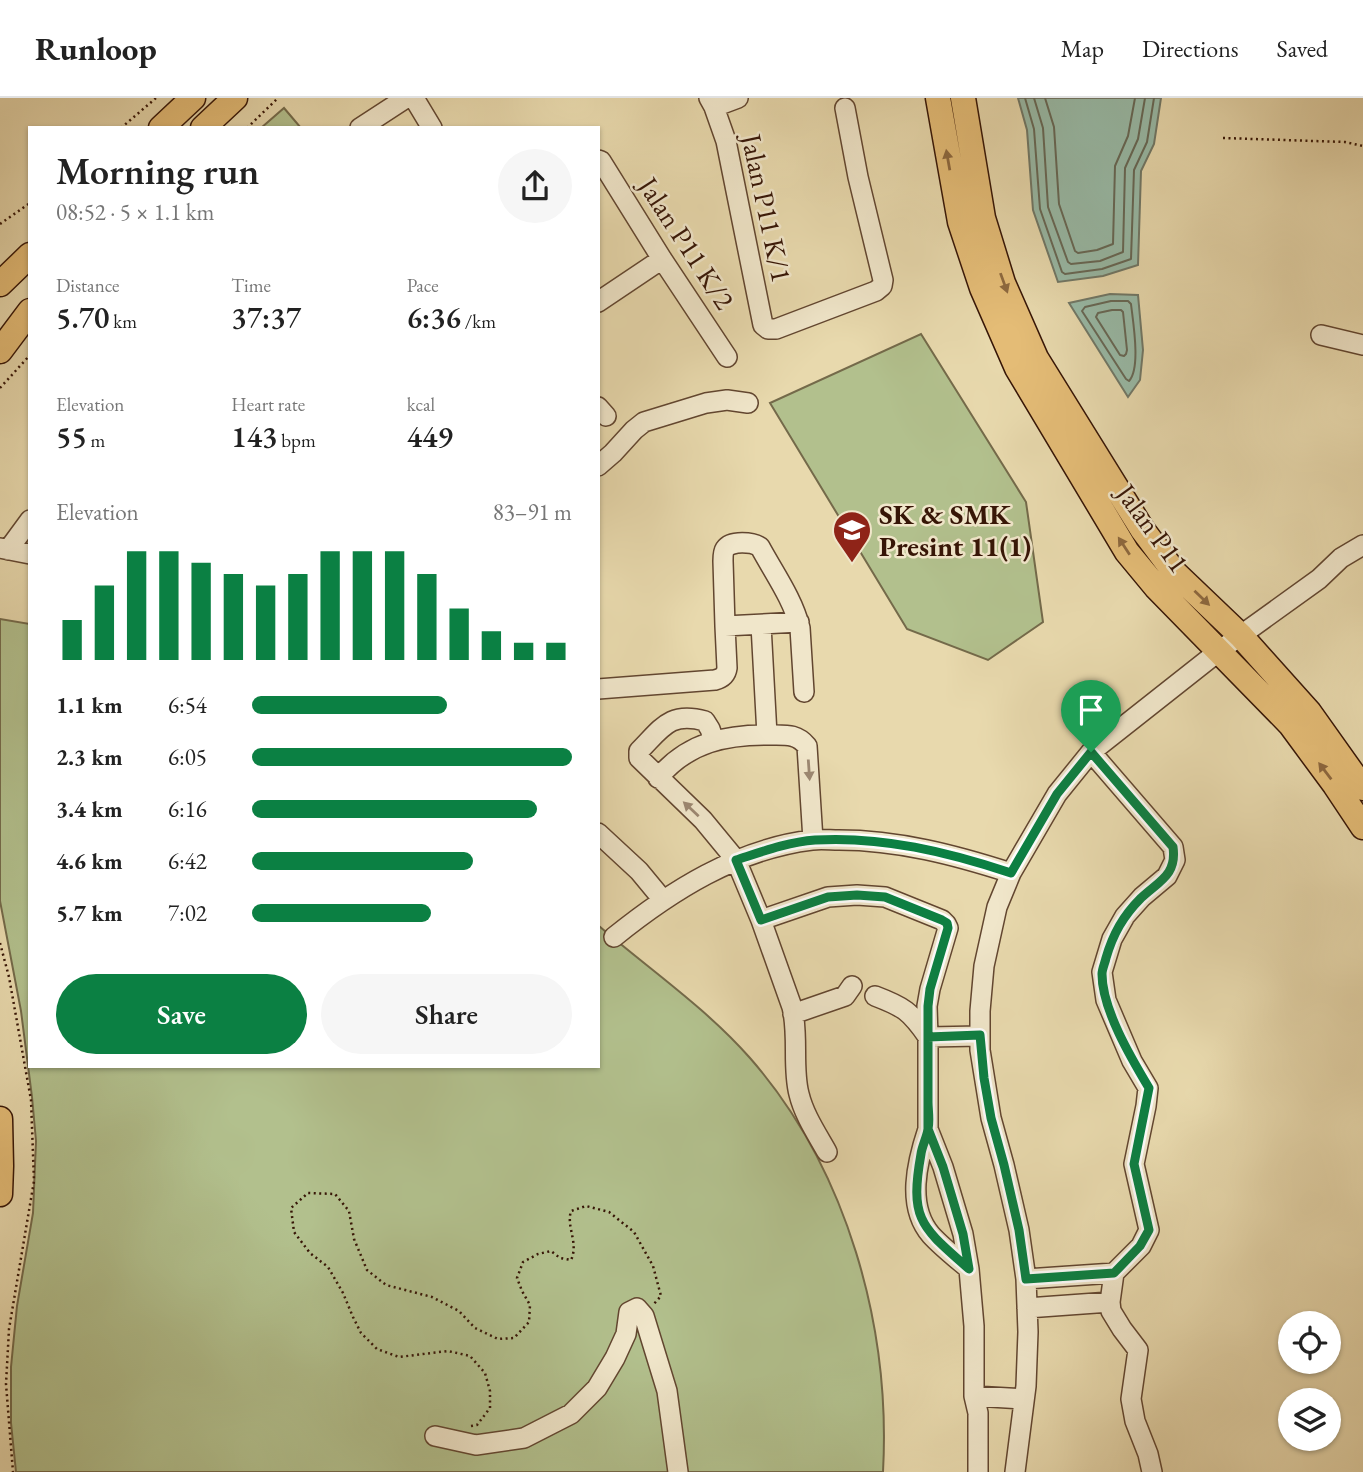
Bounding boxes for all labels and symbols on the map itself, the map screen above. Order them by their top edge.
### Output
street label: Jalan P11 K/1 [733,129,800,285]
one-way arrow [943,149,954,171]
street label: Jalan P11 K/2 [630,168,743,316]
one-way arrow [999,272,1010,293]
street label: Jalan P11 [1107,475,1197,580]
place label: SK & SMK Presint 11(1) [879,496,1031,564]
school or university icon: SK & SMK Presint 11(1) [831,509,873,564]
one-way arrow [1118,537,1131,556]
one-way arrow [1193,590,1210,607]
pin [1061,680,1121,752]
one-way arrow [804,759,815,781]
one-way arrow [1317,762,1332,780]
one-way arrow [682,801,700,817]

